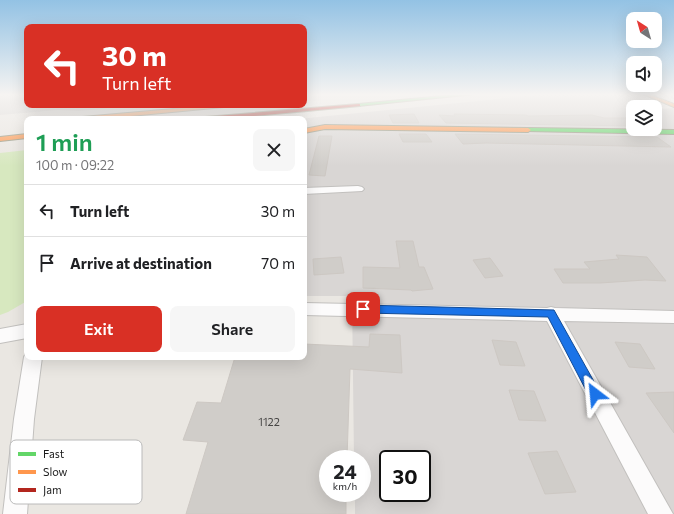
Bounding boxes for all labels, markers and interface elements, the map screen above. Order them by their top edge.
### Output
north arrow [626,12,662,48]
map controls [626,12,662,136]
text: 30 m [102,38,167,72]
icon: left [36,40,88,92]
button: sound [626,56,662,92]
text: Turn left [102,72,171,94]
button: layers [626,100,662,136]
text: 1 min [36,127,93,156]
button: close [253,129,295,171]
text: 100 m · 09:22 [36,157,114,173]
icon: left [36,200,58,222]
text: Turn left [70,202,129,220]
text: 30 m [261,202,295,220]
icon: arrive [36,252,58,274]
text: Arrive at destination [70,254,212,272]
text: 70 m [261,254,295,272]
pin [346,292,380,326]
icon: arrive [352,298,374,320]
button: Exit [36,306,162,352]
button: Share [170,306,295,352]
position arrow [574,373,616,415]
house number: 1122 [258,415,280,428]
legend [10,440,142,504]
text: Fast [43,447,65,460]
speed limit sign: 30 [379,450,431,502]
text: 24 [333,459,357,483]
text: Slow [43,465,68,478]
text: km/h [333,480,357,492]
text: Jam [43,483,62,497]

